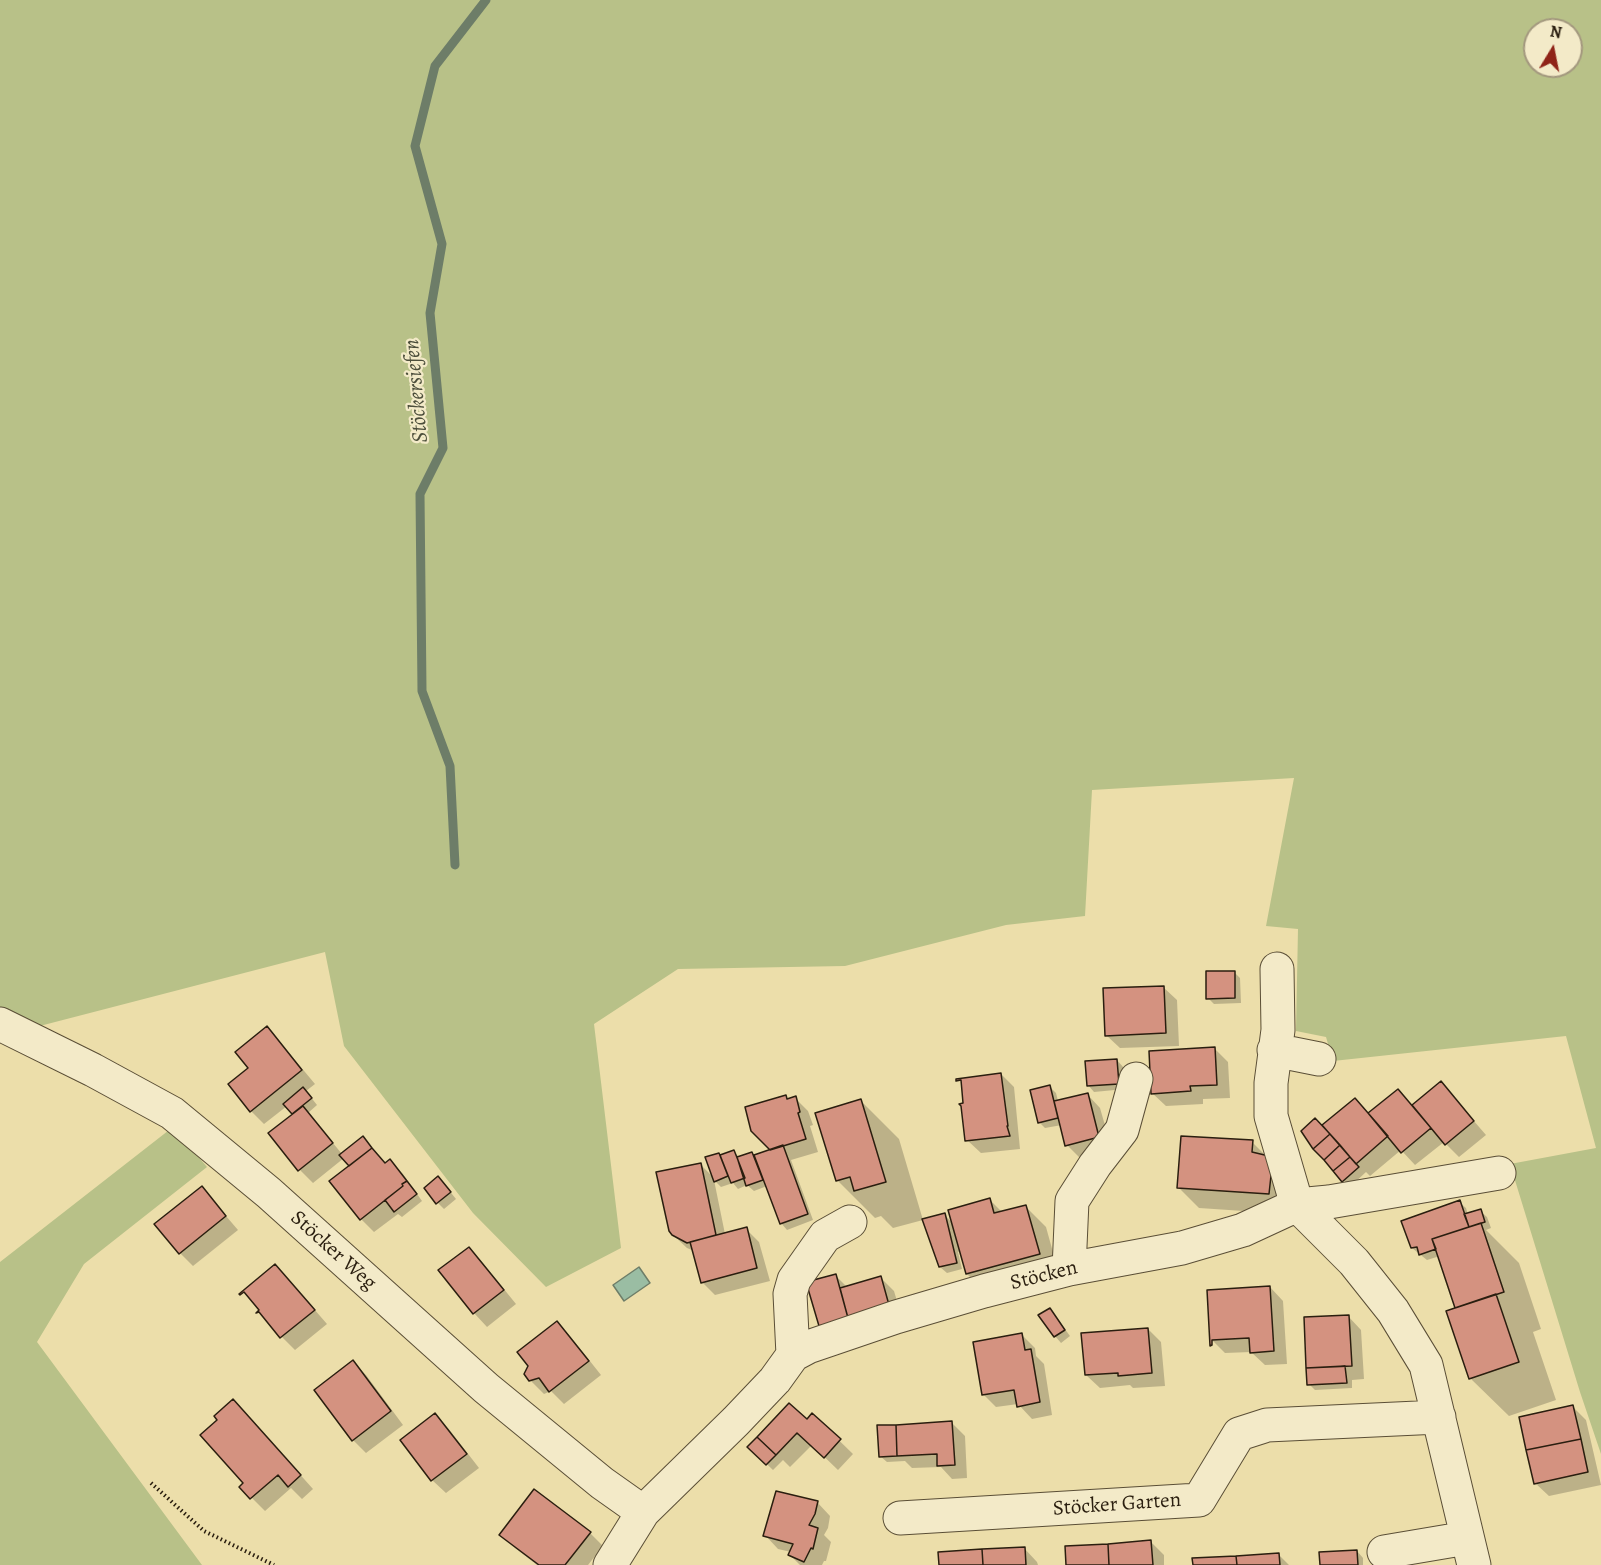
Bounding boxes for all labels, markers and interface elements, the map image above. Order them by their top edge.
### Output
north arrow [1523,18,1583,78]
text: N [1548,20,1563,44]
water label: Stöckersiefen [399,338,435,444]
street label: Stöcker Weg [285,1206,381,1296]
street label: Stöcken [1008,1256,1080,1296]
street label: Stöcker Garten [1052,1488,1182,1522]

